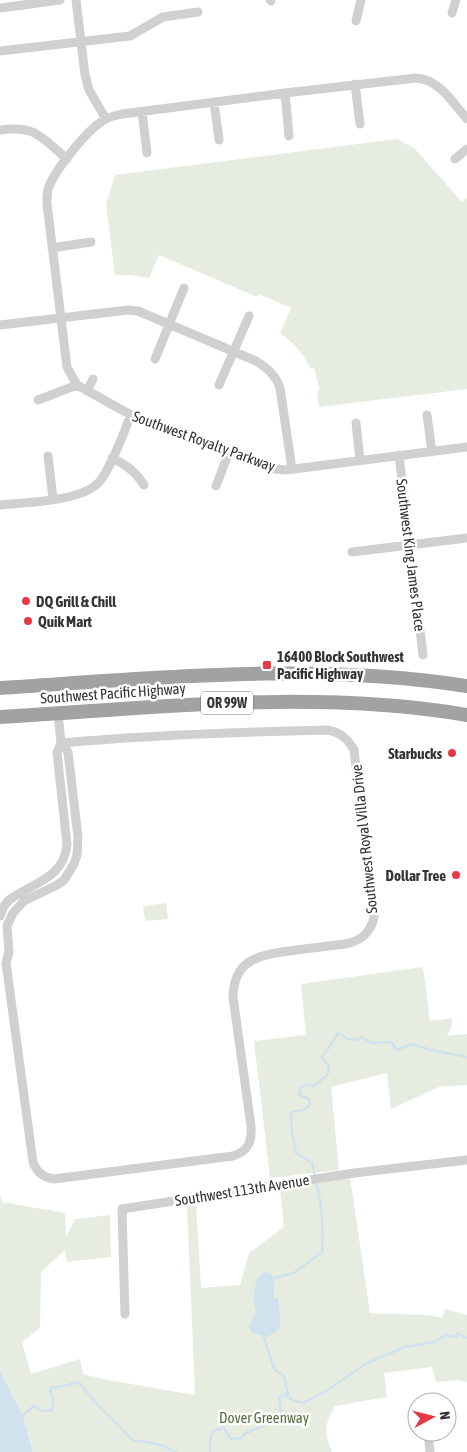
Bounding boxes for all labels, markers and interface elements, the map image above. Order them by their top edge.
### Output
street label: Southwest Royalty Parkway [130,407,278,475]
street label: Southwest King James Place [393,478,429,632]
place label: DQ Grill & Chill [36,593,117,610]
marker: DQ Grill & Chill [20,595,32,607]
place label: Quik Mart [38,613,92,630]
marker: Quik Mart [22,615,34,627]
place label: 16400 Block Southwest Pacific Highway [277,648,405,682]
marker: 16400 Block Southwest Pacific Highway [261,659,273,671]
street label: Southwest Pacific Highway [40,679,186,707]
road number: OR 99W [201,691,253,714]
place label: Starbucks [388,745,443,762]
marker: Starbucks [446,747,458,759]
street label: Southwest Royal Villa Drive [348,763,380,914]
place label: Dollar Tree [385,867,446,884]
marker: Dollar Tree [450,869,462,881]
street label: Southwest 113th Avenue [174,1171,311,1209]
north arrow [407,1392,457,1442]
park label: Dover Greenway [219,1409,309,1426]
text: N [436,1410,453,1420]

